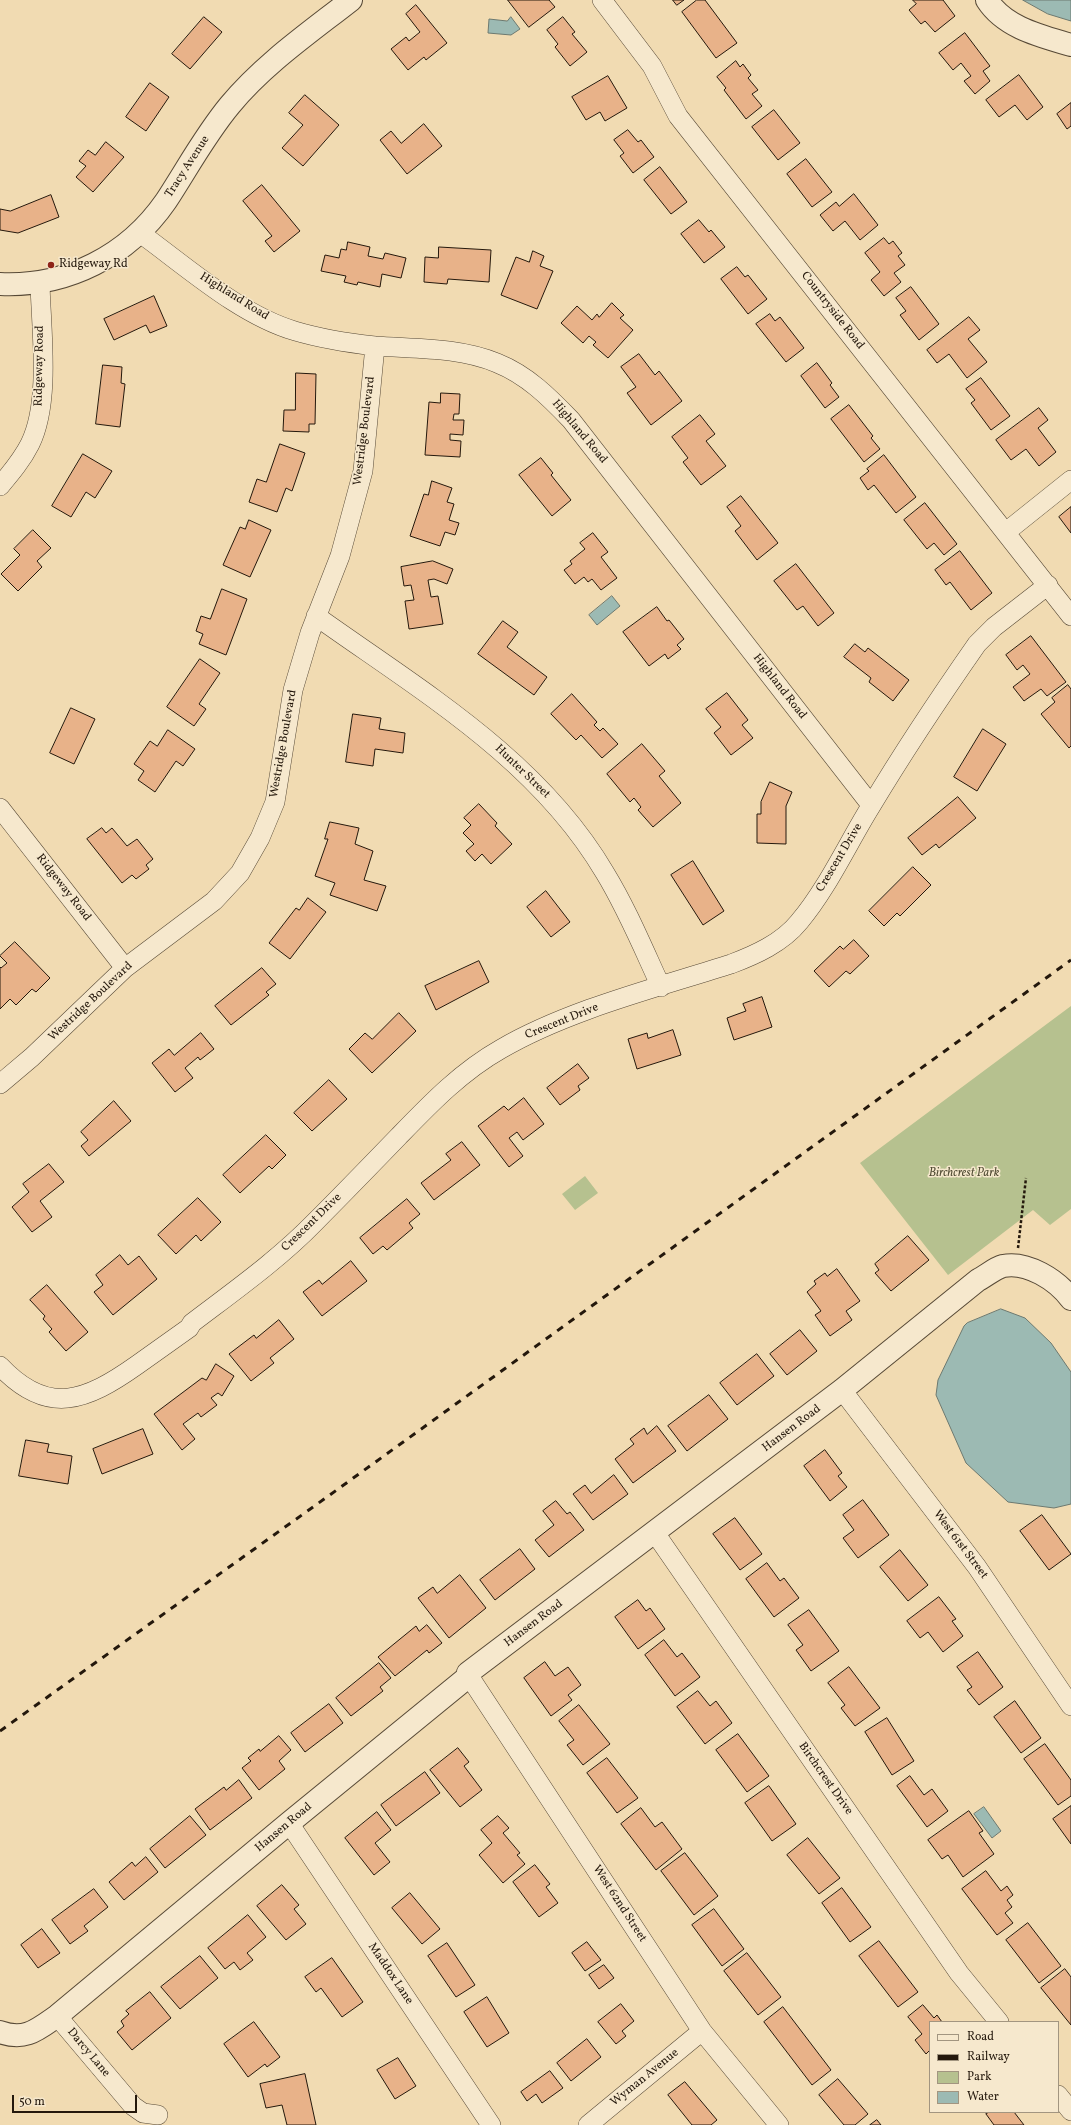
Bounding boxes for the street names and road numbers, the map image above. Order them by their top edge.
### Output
street label: Tracy Avenue [163,133,213,201]
street label: Countryside Road [797,269,867,353]
street label: Highland Road [197,270,271,324]
street label: Ridgeway Road [32,325,48,407]
street label: Westridge Boulevard [351,376,379,486]
street label: Highland Road [548,397,610,467]
street label: Highland Road [749,651,809,723]
street label: Westridge Boulevard [267,689,301,799]
street label: Hunter Street [491,742,553,802]
street label: Crescent Drive [814,821,866,895]
street label: Ridgeway Road [32,852,94,924]
street label: Westridge Boulevard [46,959,136,1045]
street label: Crescent Drive [523,1001,601,1043]
street label: Crescent Drive [279,1191,345,1255]
street label: Hansen Road [760,1402,824,1456]
street label: West 61st Street [929,1508,991,1582]
street label: Hansen Road [502,1597,566,1651]
street label: Birchcrest Drive [795,1740,855,1818]
street label: Hansen Road [253,1800,315,1856]
street label: West 62nd Street [589,1863,649,1945]
street label: Maddox Lane [364,1941,416,2007]
street label: Darcy Lane [63,2026,113,2080]
street label: Wyman Avenue [608,2046,682,2110]

